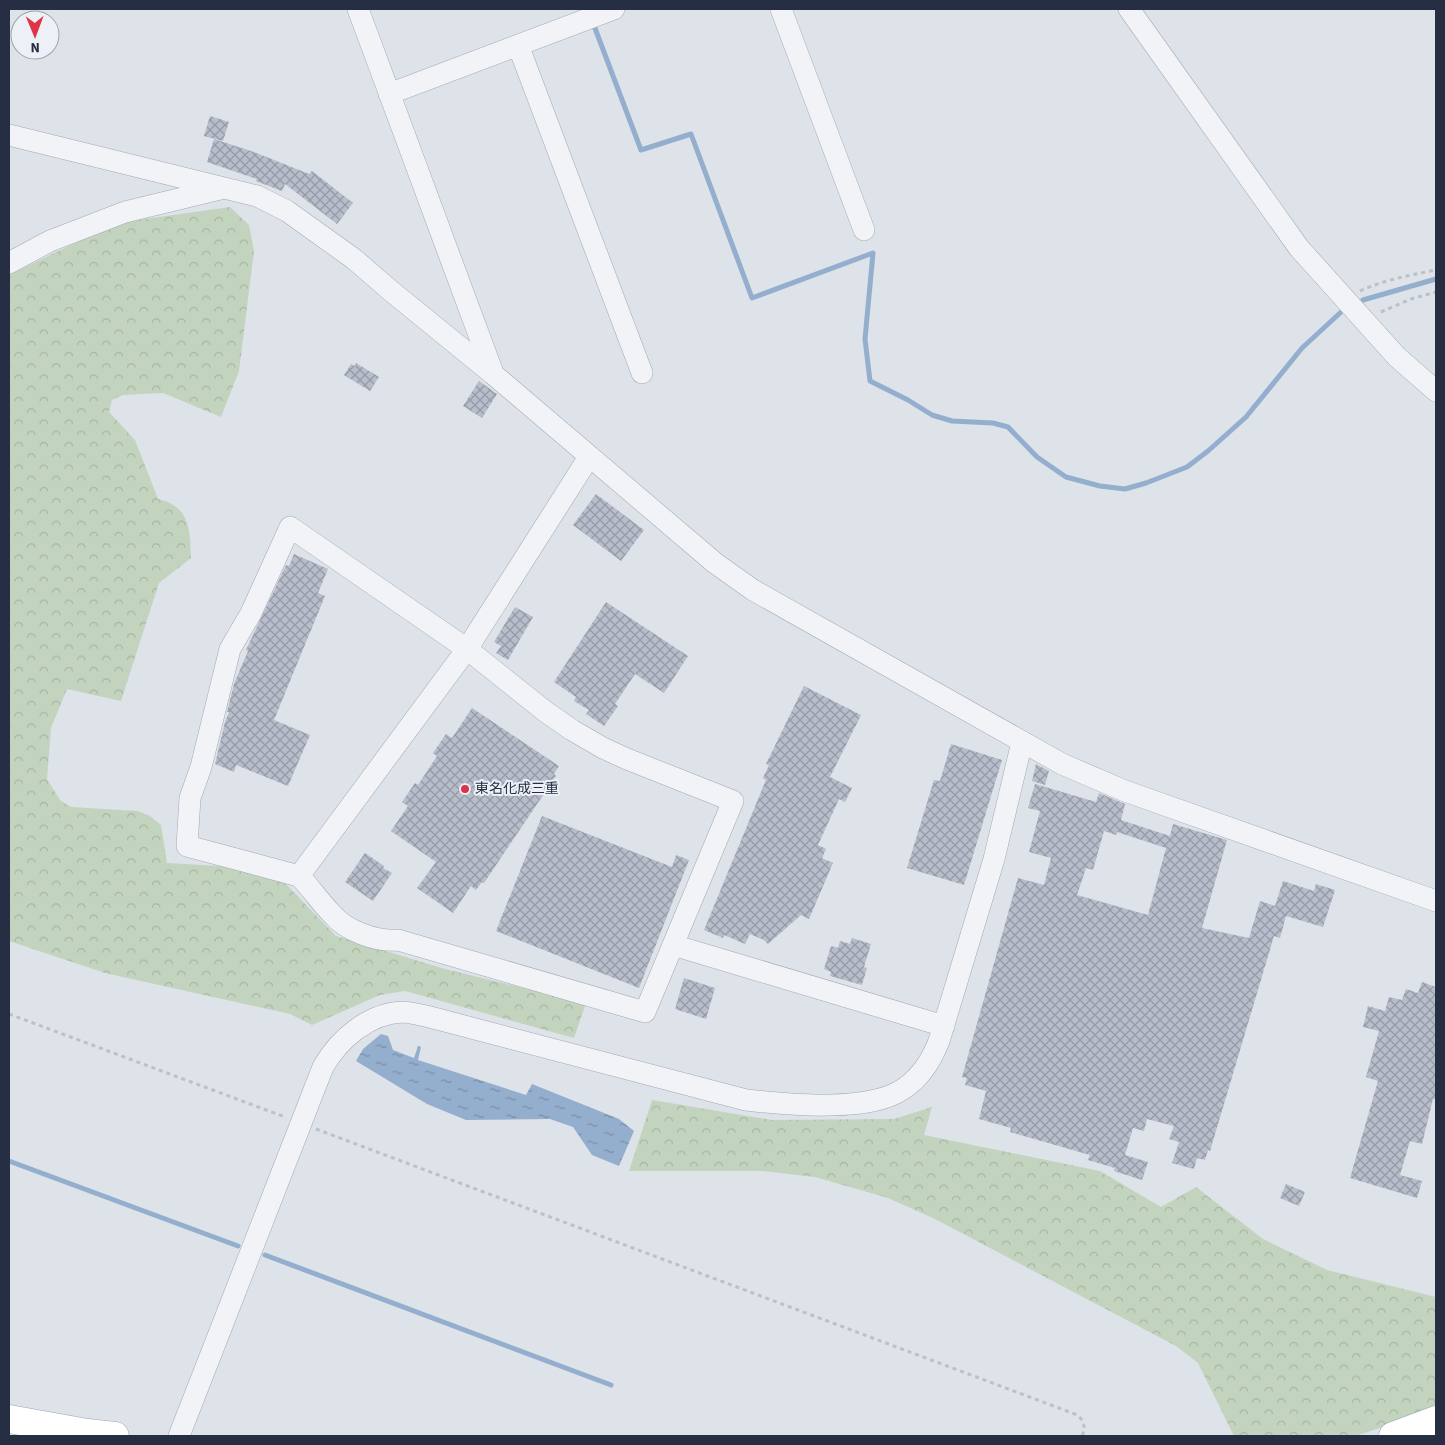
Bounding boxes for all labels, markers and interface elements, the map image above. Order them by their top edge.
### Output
north arrow [10,10,60,60]
text: N [30,37,40,57]
place label: 東名化成三重 [475,779,559,799]
marker: 東名化成三重 [459,783,471,795]

